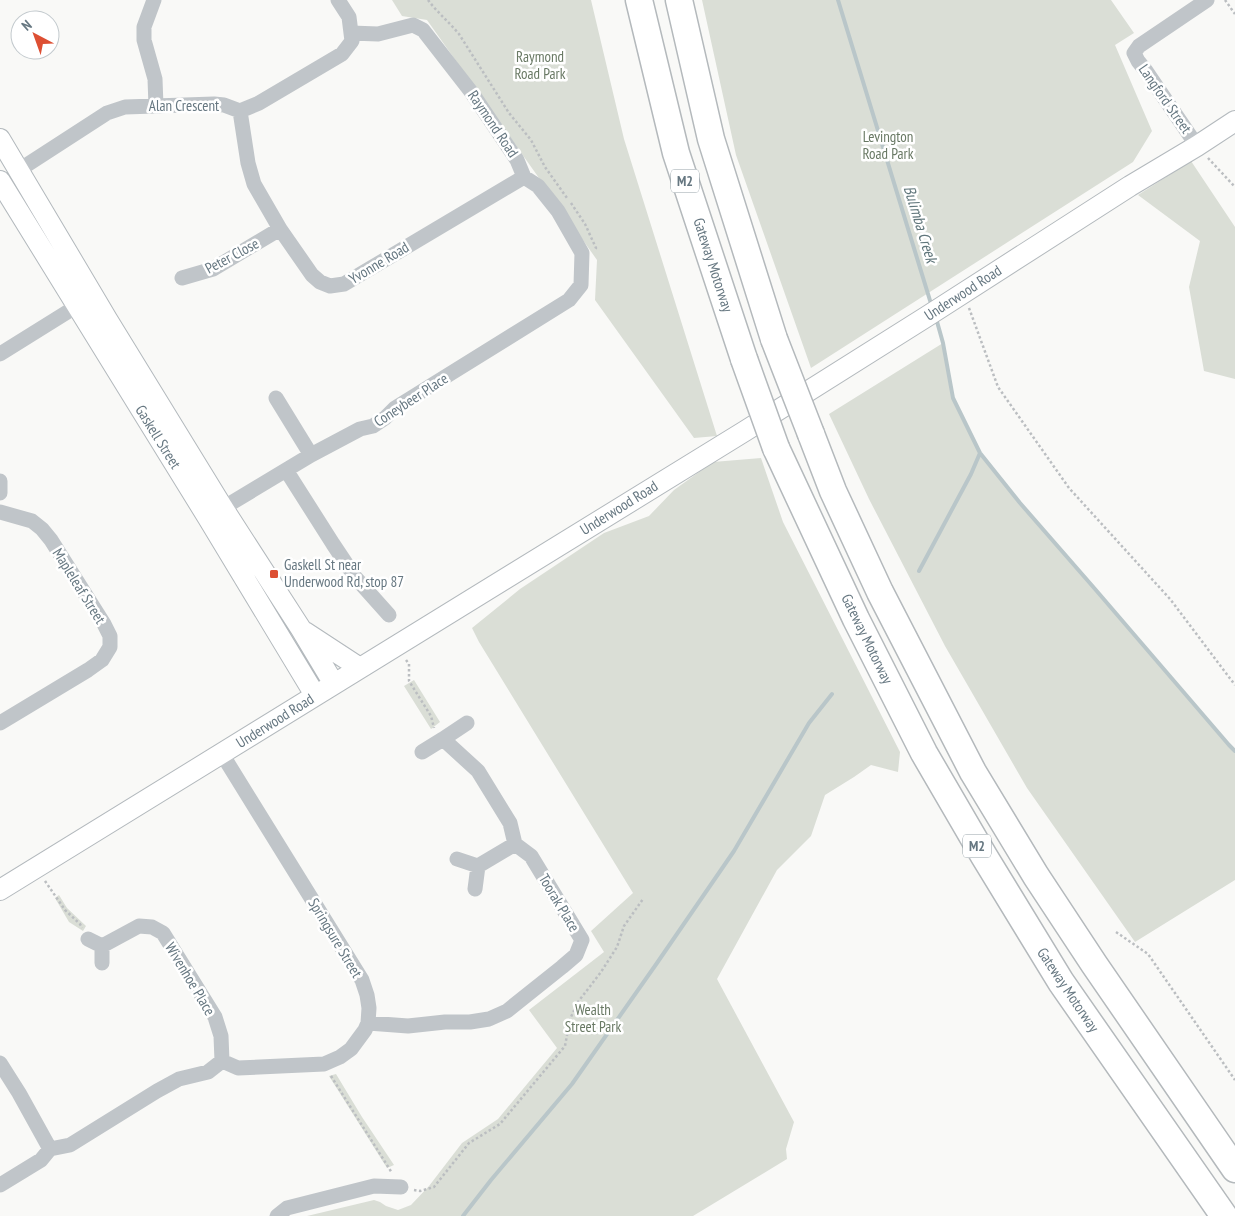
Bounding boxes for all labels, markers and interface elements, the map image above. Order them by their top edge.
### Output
north arrow [10,10,60,60]
text: N [18,16,35,34]
park label: Raymond Road Park [514,47,566,83]
street label: Langford Street [1135,60,1196,137]
street label: Raymond Road [464,87,523,161]
street label: Alan Crescent [149,96,219,115]
park label: Levington Road Park [862,127,914,163]
road number: M2 [671,170,699,192]
water label: Bulimba Creek [900,183,943,267]
street label: Gateway Motorway [689,215,738,315]
street label: Peter Close [202,234,262,278]
street label: Yvonne Road [345,237,412,288]
street label: Underwood Road [921,261,1005,325]
street label: Coneybeer Place [370,369,451,431]
street label: Gaskell Street [131,401,185,472]
street label: Underwood Road [576,476,661,539]
street label: Mapleleaf Street [49,544,110,627]
place label: Gaskell St near Underwood Rd, stop 87 [284,555,404,591]
marker: Gaskell St near Underwood Rd, stop 87 [268,568,280,580]
street label: Gateway Motorway [837,591,898,687]
street label: Underwood Road [232,689,317,752]
road number: M2 [963,834,991,858]
street label: Toorak Place [535,870,584,935]
street label: Springsure Street [304,894,367,981]
street label: Wivenhoe Place [161,939,220,1019]
street label: Gateway Motorway [1033,944,1104,1036]
park label: Wealth Street Park [565,1000,621,1036]

